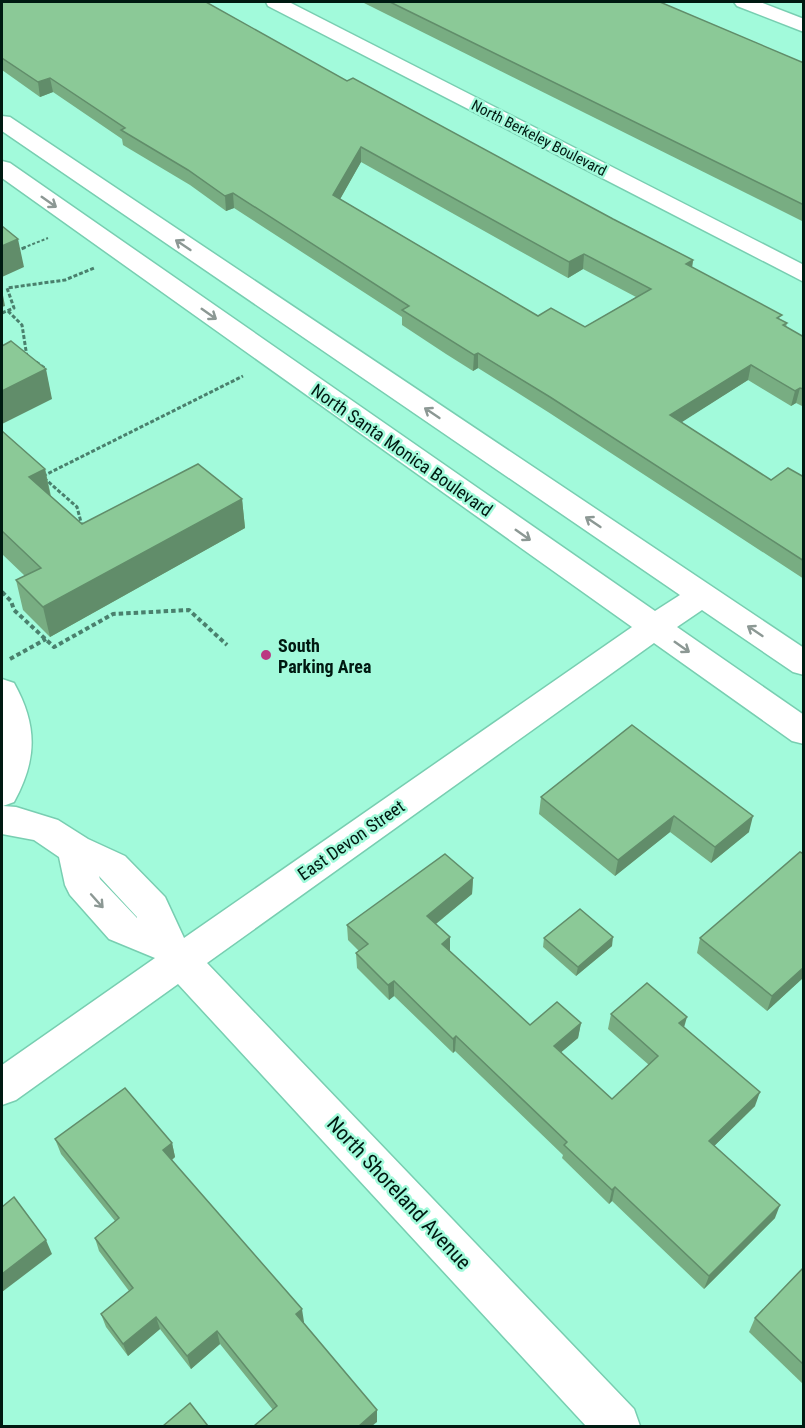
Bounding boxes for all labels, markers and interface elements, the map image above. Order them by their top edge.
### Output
street label: North Berkeley Boulevard [468,96,610,180]
one-way arrow [41,196,57,208]
one-way arrow [176,239,192,251]
one-way arrow [200,308,216,320]
street label: North Santa Monica Boulevard [307,379,497,521]
one-way arrow [424,407,440,419]
one-way arrow [585,516,602,528]
one-way arrow [514,529,530,541]
one-way arrow [747,625,764,637]
place label: South Parking Area [278,635,371,677]
one-way arrow [674,641,690,653]
marker: South Parking Area [259,648,273,662]
street label: East Devon Street [294,795,408,885]
one-way arrow [90,893,104,908]
street label: North Shoreland Avenue [322,1112,476,1274]

